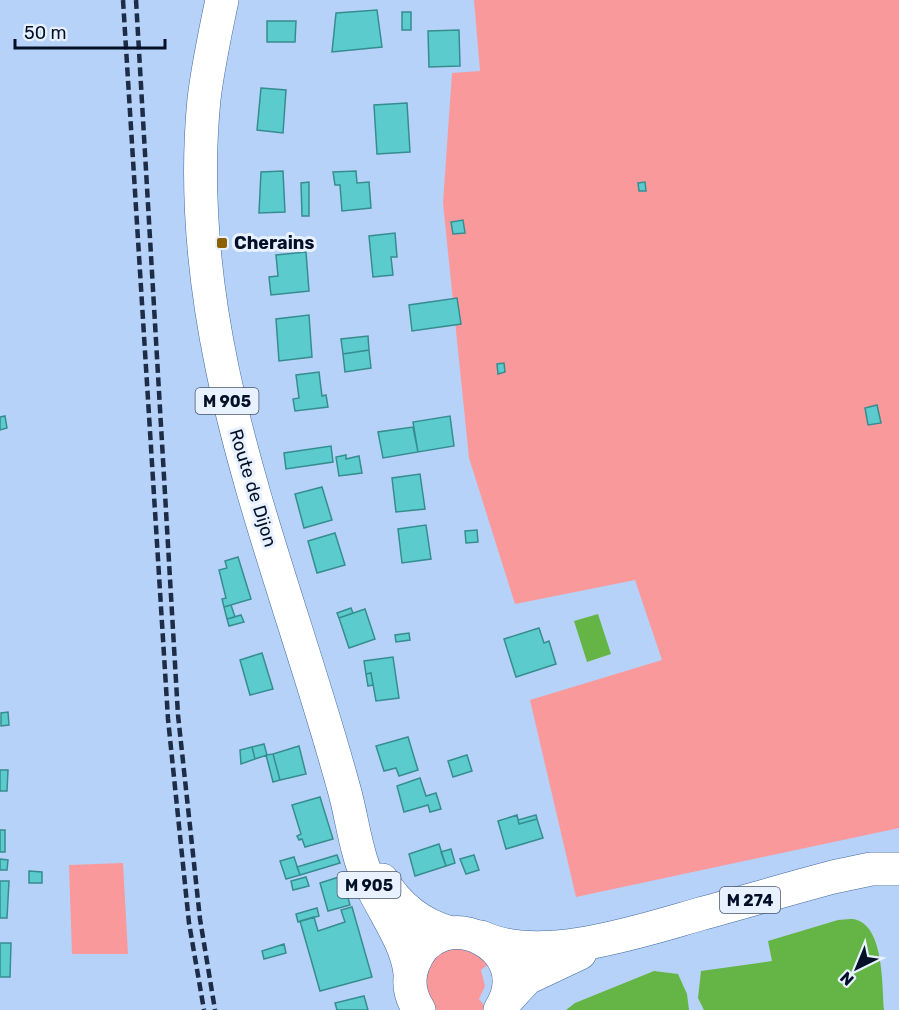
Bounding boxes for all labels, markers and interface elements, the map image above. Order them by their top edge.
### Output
scale bar [15,12,165,50]
text: 50 m [24,22,67,44]
place label: Cherains [234,232,314,254]
marker: Cherains [215,236,229,250]
road number: M 905 [196,388,258,414]
street label: Route de Dijon [225,426,281,550]
road number: M 905 [338,872,400,898]
road number: M 274 [720,887,780,913]
north arrow [827,938,887,998]
text: N [836,968,858,989]

